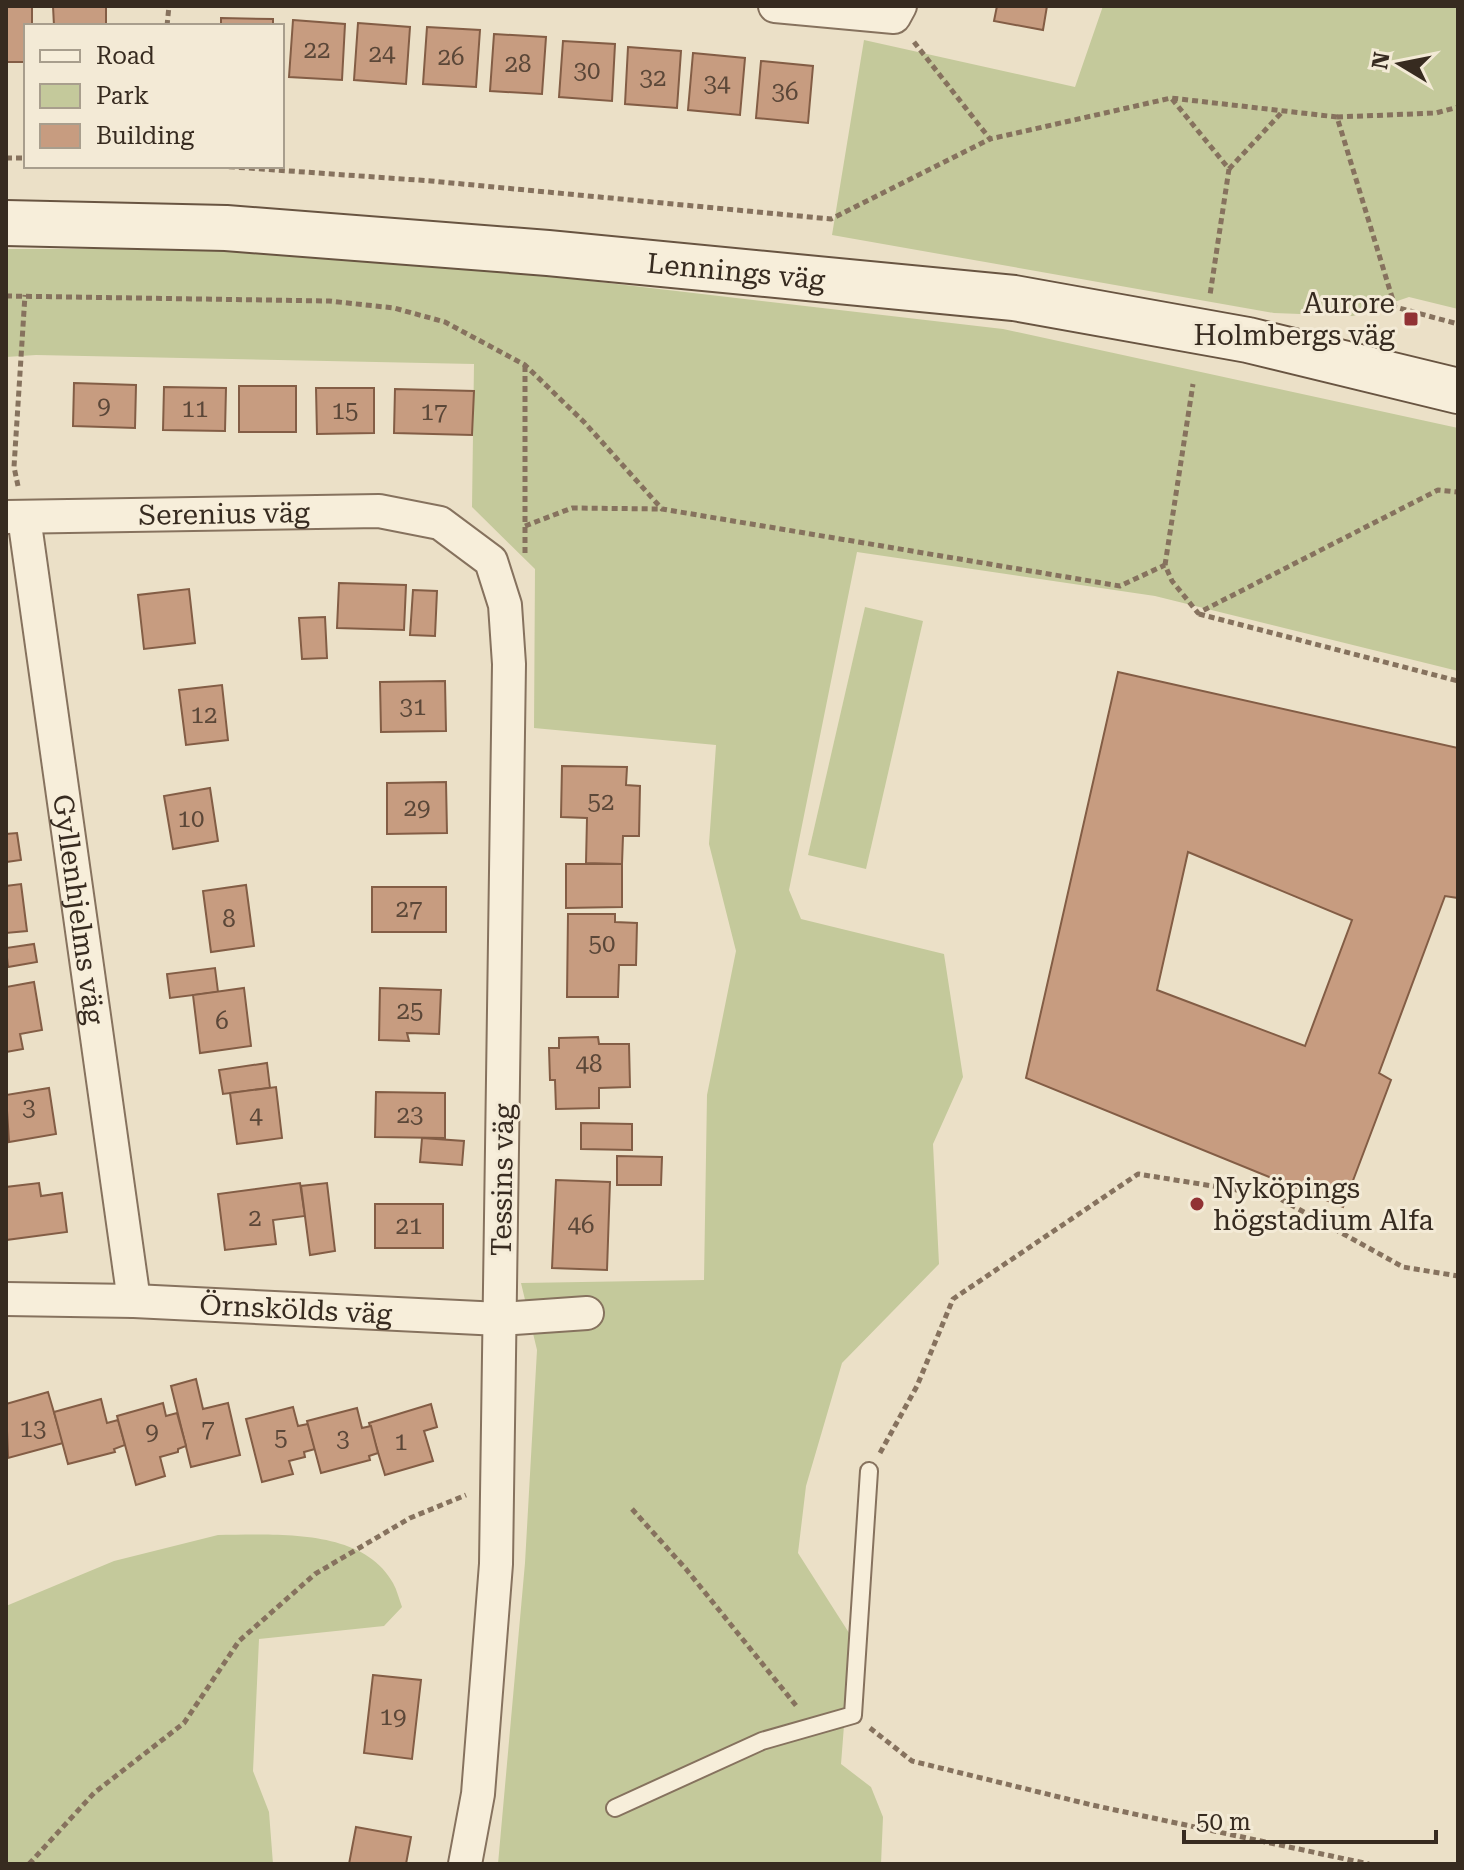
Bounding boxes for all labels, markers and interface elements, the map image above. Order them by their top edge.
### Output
legend [24,24,284,168]
north arrow [1360,24,1440,104]
house number: 22 [304,36,330,64]
house number: 24 [369,40,396,68]
text: Road [96,42,155,70]
house number: 26 [438,43,464,71]
house number: 28 [505,50,531,78]
text: N [1367,50,1395,71]
house number: 30 [574,57,600,85]
house number: 32 [640,64,666,92]
house number: 34 [704,70,731,98]
house number: 36 [772,78,798,106]
text: Park [96,82,149,110]
text: Building [96,122,194,150]
street label: Lennings väg [645,247,827,297]
place label: Aurore Holmbergs väg [1194,287,1395,352]
marker: Aurore Holmbergs väg [1402,310,1420,328]
house number: 9 [97,392,111,420]
house number: 11 [182,395,208,423]
house number: 15 [332,397,358,425]
house number: 17 [421,398,447,426]
street label: Serenius väg [138,496,310,532]
house number: 31 [400,693,426,721]
house number: 12 [191,701,217,729]
house number: 52 [588,788,614,816]
street label: Gyllenhjelms väg [46,792,111,1026]
house number: 29 [404,794,430,822]
house number: 10 [178,805,204,833]
house number: 27 [396,895,422,923]
house number: 8 [222,905,236,933]
house number: 50 [589,930,615,958]
house number: 25 [397,997,423,1025]
house number: 6 [215,1007,229,1035]
house number: 48 [576,1050,602,1078]
house number: 3 [22,1094,36,1122]
house number: 23 [397,1101,423,1129]
house number: 4 [249,1102,263,1130]
street label: Tessins väg [485,1103,520,1257]
place label: Nyköpings högstadium Alfa [1213,1172,1434,1237]
marker: Nyköpings högstadium Alfa [1188,1195,1206,1213]
house number: 2 [248,1204,262,1232]
house number: 46 [568,1211,594,1239]
house number: 21 [396,1212,422,1240]
street label: Örnskölds väg [199,1287,393,1331]
house number: 13 [20,1415,46,1443]
house number: 7 [201,1415,215,1443]
house number: 9 [145,1418,159,1446]
house number: 5 [274,1424,288,1452]
house number: 3 [336,1425,350,1453]
house number: 1 [394,1428,408,1456]
house number: 19 [380,1703,406,1731]
scale bar [1184,1794,1436,1844]
text: 50 m [1196,1808,1251,1836]

